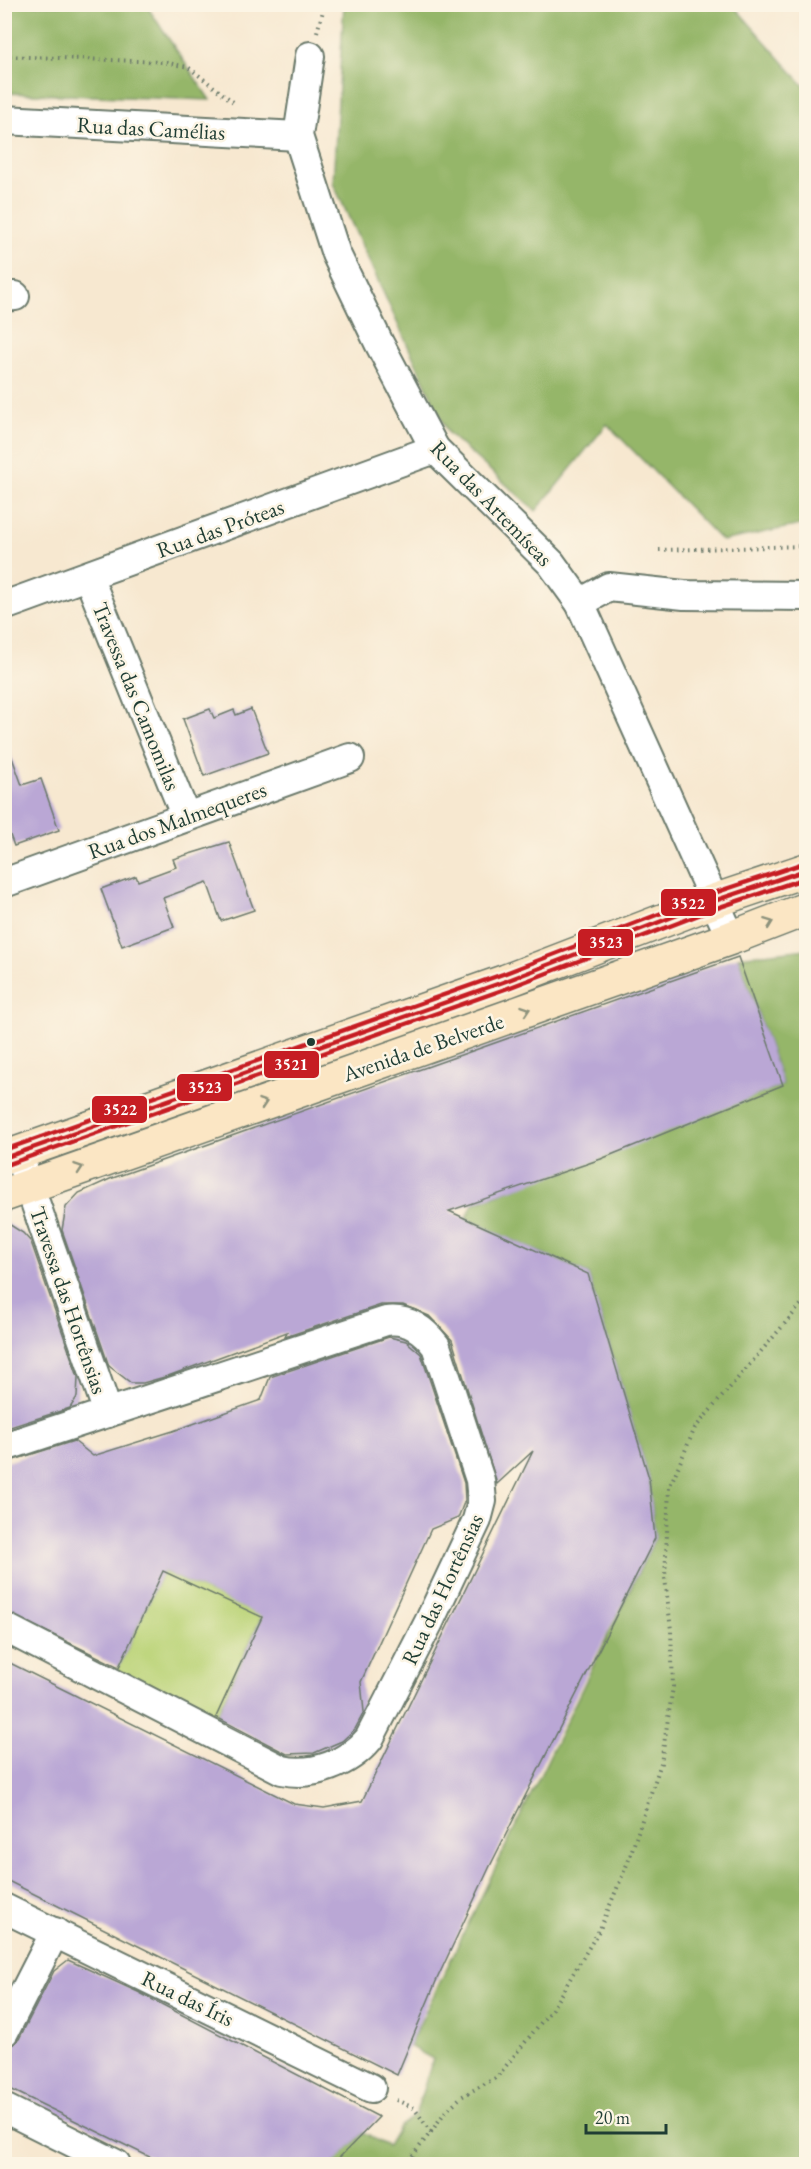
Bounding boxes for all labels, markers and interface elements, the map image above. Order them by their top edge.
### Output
street label: Rua das Camélias [76,110,226,147]
street label: Rua das Artemíseas [424,434,559,572]
street label: Rua das Próteas [152,492,288,565]
street label: Travessa das Camomilas [85,598,188,795]
street label: Rua dos Malmequeres [84,775,270,866]
line badge: 3522 [660,888,717,917]
text: 3522 [671,893,705,914]
one-way arrow [763,918,774,931]
line badge: 3523 [577,928,634,957]
text: 3523 [589,932,623,953]
one-way arrow [520,1005,531,1018]
street label: Avenida de Belverde [338,1006,508,1089]
unlabelled marker [305,1036,317,1048]
line badge: 3521 [263,1050,320,1079]
text: 3521 [274,1054,308,1075]
line badge: 3523 [176,1073,233,1102]
text: 3523 [188,1077,222,1098]
line badge: 3522 [91,1095,148,1124]
one-way arrow [257,1098,268,1111]
text: 3522 [103,1099,137,1120]
one-way arrow [73,1163,84,1176]
street label: Travessa das Hortênsias [23,1203,114,1398]
street label: Rua das Hortênsias [395,1509,490,1669]
street label: Rua das Íris [137,1964,239,2033]
scale bar [586,2097,666,2135]
text: 20 m [595,2106,630,2129]

